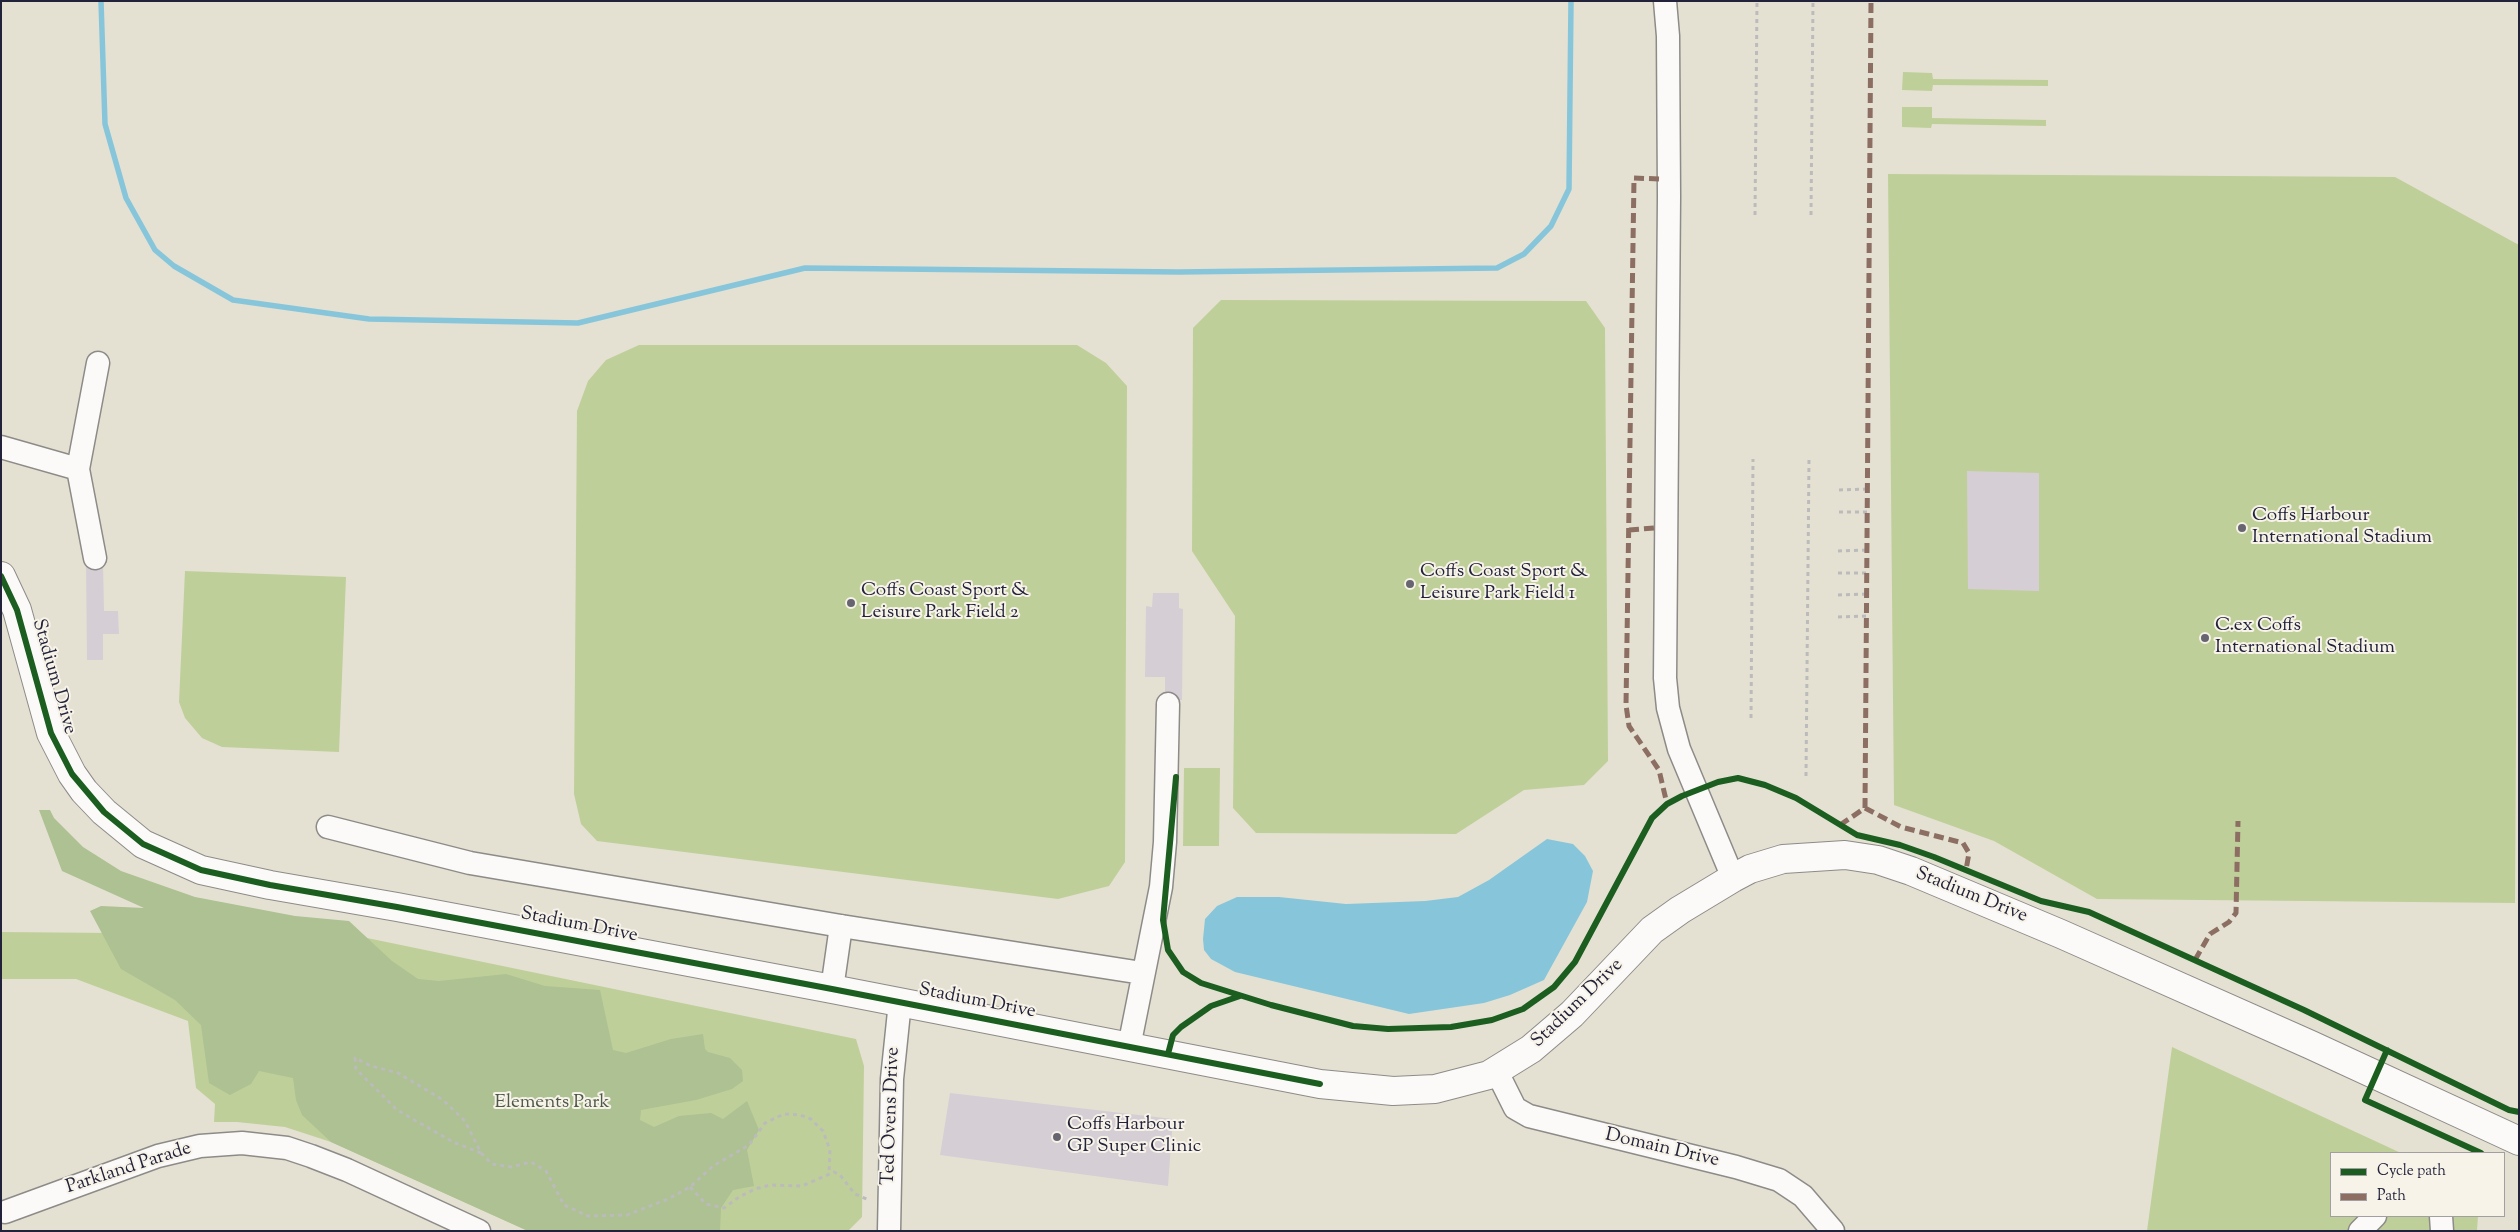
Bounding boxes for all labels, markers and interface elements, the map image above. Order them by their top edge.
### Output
place label: Coffs Harbour International Stadium [2252,506,2432,550]
marker: Coffs Harbour International Stadium [2236,522,2248,534]
place label: Coffs Coast Sport & Leisure Park Field 1 [1420,562,1588,606]
marker: Coffs Coast Sport & Leisure Park Field 1 [1404,578,1416,590]
place label: Coffs Coast Sport & Leisure Park Field 2 [861,581,1029,625]
marker: Coffs Coast Sport & Leisure Park Field 2 [845,597,857,609]
place label: C.ex Coffs International Stadium [2215,616,2395,660]
street label: Stadium Drive [26,617,80,737]
marker: C.ex Coffs International Stadium [2199,632,2211,644]
street label: Stadium Drive [1912,863,2030,929]
street label: Stadium Drive [519,903,639,949]
street label: Stadium Drive [1527,955,1629,1053]
street label: Stadium Drive [917,979,1037,1025]
street label: Ted Ovens Drive [878,1047,906,1185]
park label: Elements Park [494,1093,610,1115]
place label: Coffs Harbour GP Super Clinic [1067,1115,1201,1159]
street label: Domain Drive [1603,1125,1721,1173]
marker: Coffs Harbour GP Super Clinic [1051,1131,1063,1143]
street label: Parkland Parade [64,1138,194,1200]
legend [2330,1152,2505,1217]
text: Cycle path [2377,1161,2446,1182]
text: Path [2377,1186,2406,1207]

